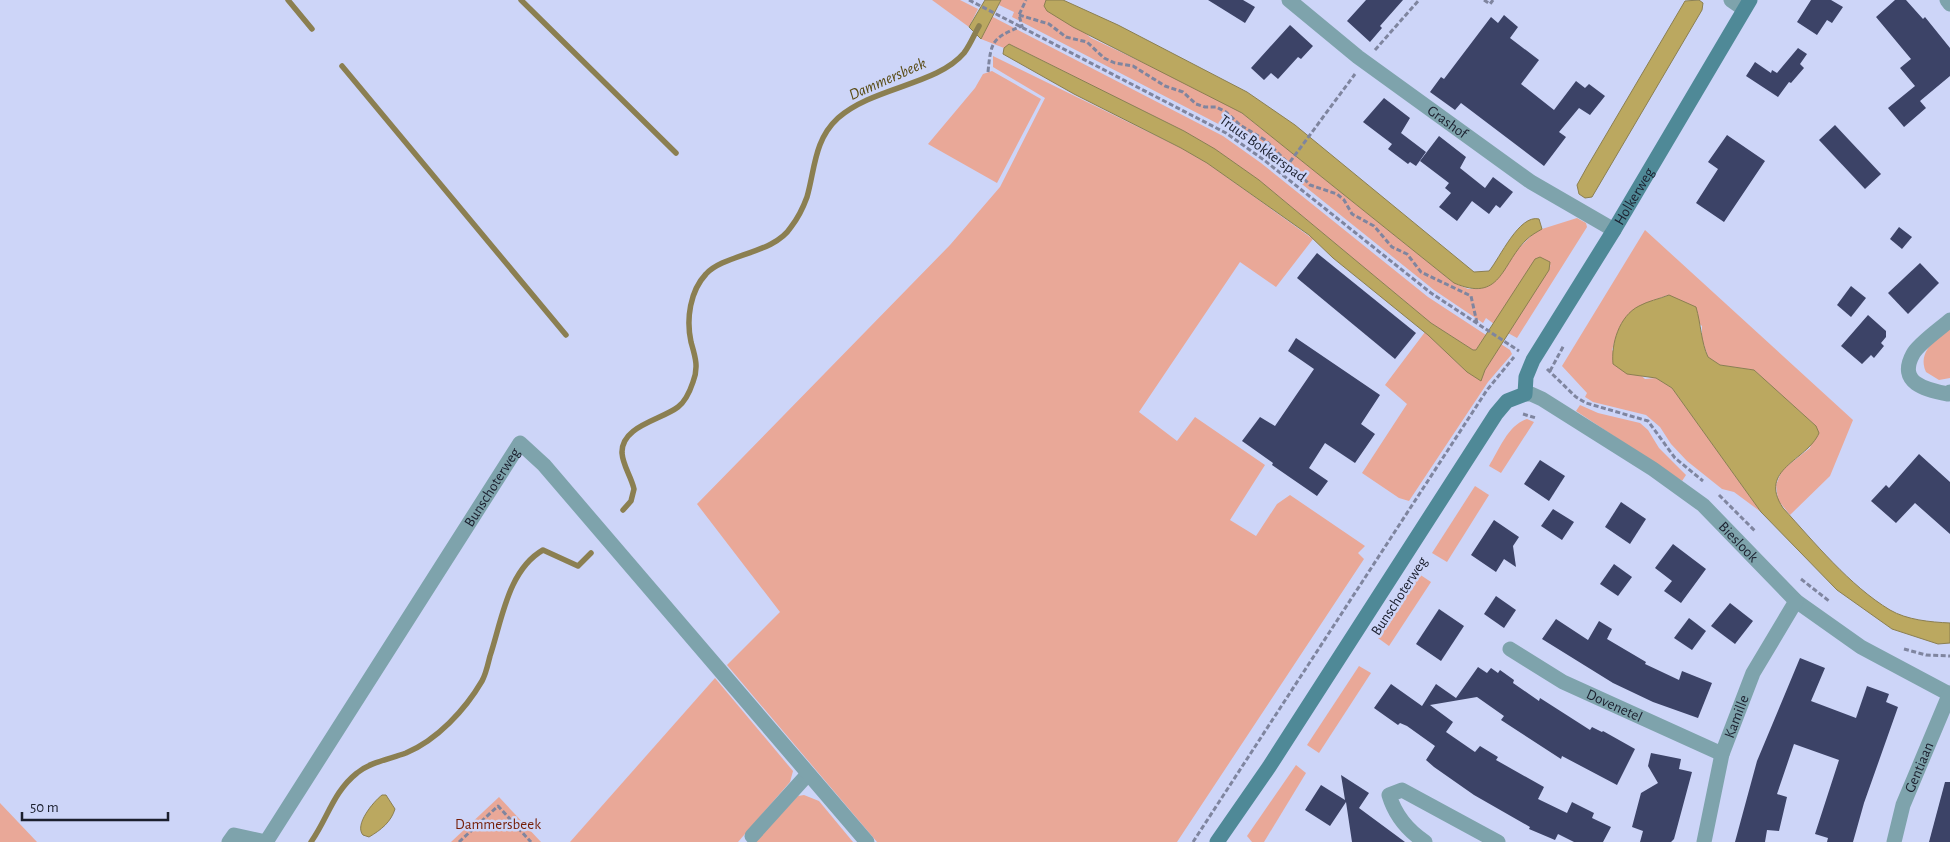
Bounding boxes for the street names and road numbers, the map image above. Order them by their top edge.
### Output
street label: Grashof [1425,103,1471,142]
street label: Truus Bokkerspad [1217,112,1309,185]
street label: Holkerweg [1612,165,1657,228]
street label: Bunschoterweg [462,445,523,530]
street label: Bieslook [1716,519,1761,565]
street label: Bunschoterweg [1369,554,1431,638]
street label: Dovenetel [1584,687,1645,725]
street label: Kamille [1722,693,1752,740]
street label: Gentiaan [1902,740,1937,795]

